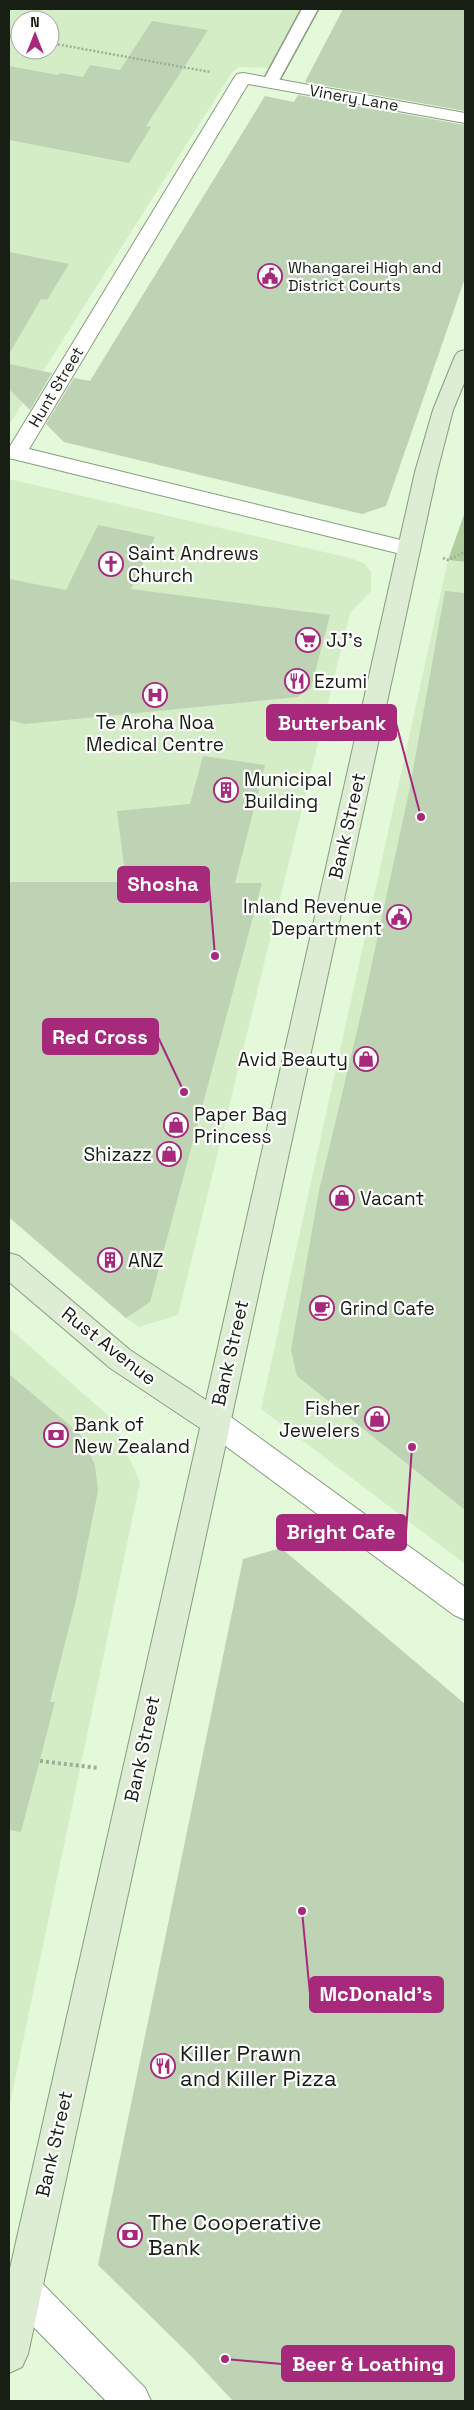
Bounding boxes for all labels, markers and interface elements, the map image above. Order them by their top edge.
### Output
north arrow [10,10,60,60]
text: N [30,13,40,31]
street label: Vinery Lane [308,80,400,116]
place label: Whangarei High and District Courts [288,257,441,296]
public building icon: Whangarei High and District Courts [257,263,283,289]
street label: Hunt Street [24,343,88,431]
place label: Saint Andrews Church [128,541,259,588]
church icon: Saint Andrews Church [98,551,124,577]
supermarket icon: JJ's [295,627,321,653]
place label: JJ's [326,628,363,653]
restaurant icon: Ezumi [284,668,310,694]
place label: Ezumi [314,669,367,694]
hospital icon: Te Aroha Noa Medical Centre [142,682,168,708]
callout: Butterbank [267,705,396,740]
place label: Te Aroha Noa Medical Centre [86,710,224,757]
text: Butterbank [278,710,386,736]
place label: Municipal Building [244,767,332,814]
street label: Bank Street [323,770,371,882]
building icon: Municipal Building [213,777,239,803]
callout: Shosha [118,867,209,902]
text: Shosha [127,871,199,897]
place label: Inland Revenue Department [243,894,382,941]
public building icon: Inland Revenue Department [386,904,412,930]
callout: Red Cross [43,1019,158,1054]
text: Red Cross [52,1024,148,1050]
shop icon: Avid Beauty [353,1046,379,1072]
place label: Avid Beauty [238,1047,348,1072]
place label: Paper Bag Princess [194,1102,287,1149]
shop icon: Paper Bag Princess [163,1112,189,1138]
shop icon: Shizazz [156,1141,182,1167]
place label: Shizazz [83,1142,152,1167]
shop icon: Vacant [329,1185,355,1211]
place label: Vacant [360,1186,424,1211]
building icon: ANZ [97,1247,123,1273]
place label: ANZ [128,1248,164,1273]
cafe icon: Grind Cafe [309,1295,335,1321]
place label: Grind Cafe [340,1296,435,1321]
street label: Bank Street [206,1297,254,1409]
street label: Rust Avenue [56,1301,162,1391]
place label: Fisher Jewelers [279,1396,360,1443]
shop icon: Fisher Jewelers [364,1406,390,1432]
place label: Bank of New Zealand [74,1412,190,1459]
bank icon: Bank of New Zealand [43,1422,69,1448]
callout: Bright Cafe [277,1515,406,1550]
text: Bright Cafe [286,1519,396,1545]
street label: Bank Street [119,1693,165,1805]
callout: McDonald's [310,1977,443,2012]
text: McDonald's [319,1981,433,2007]
place label: Killer Prawn and Killer Pizza [180,2039,337,2092]
restaurant icon: Killer Prawn and Killer Pizza [150,2053,176,2079]
street label: Bank Street [30,2088,78,2200]
place label: The Cooperative Bank [148,2208,321,2261]
bank icon: The Cooperative Bank [117,2222,143,2248]
callout: Beer & Loathing [282,2346,454,2381]
text: Beer & Loathing [292,2351,444,2377]

